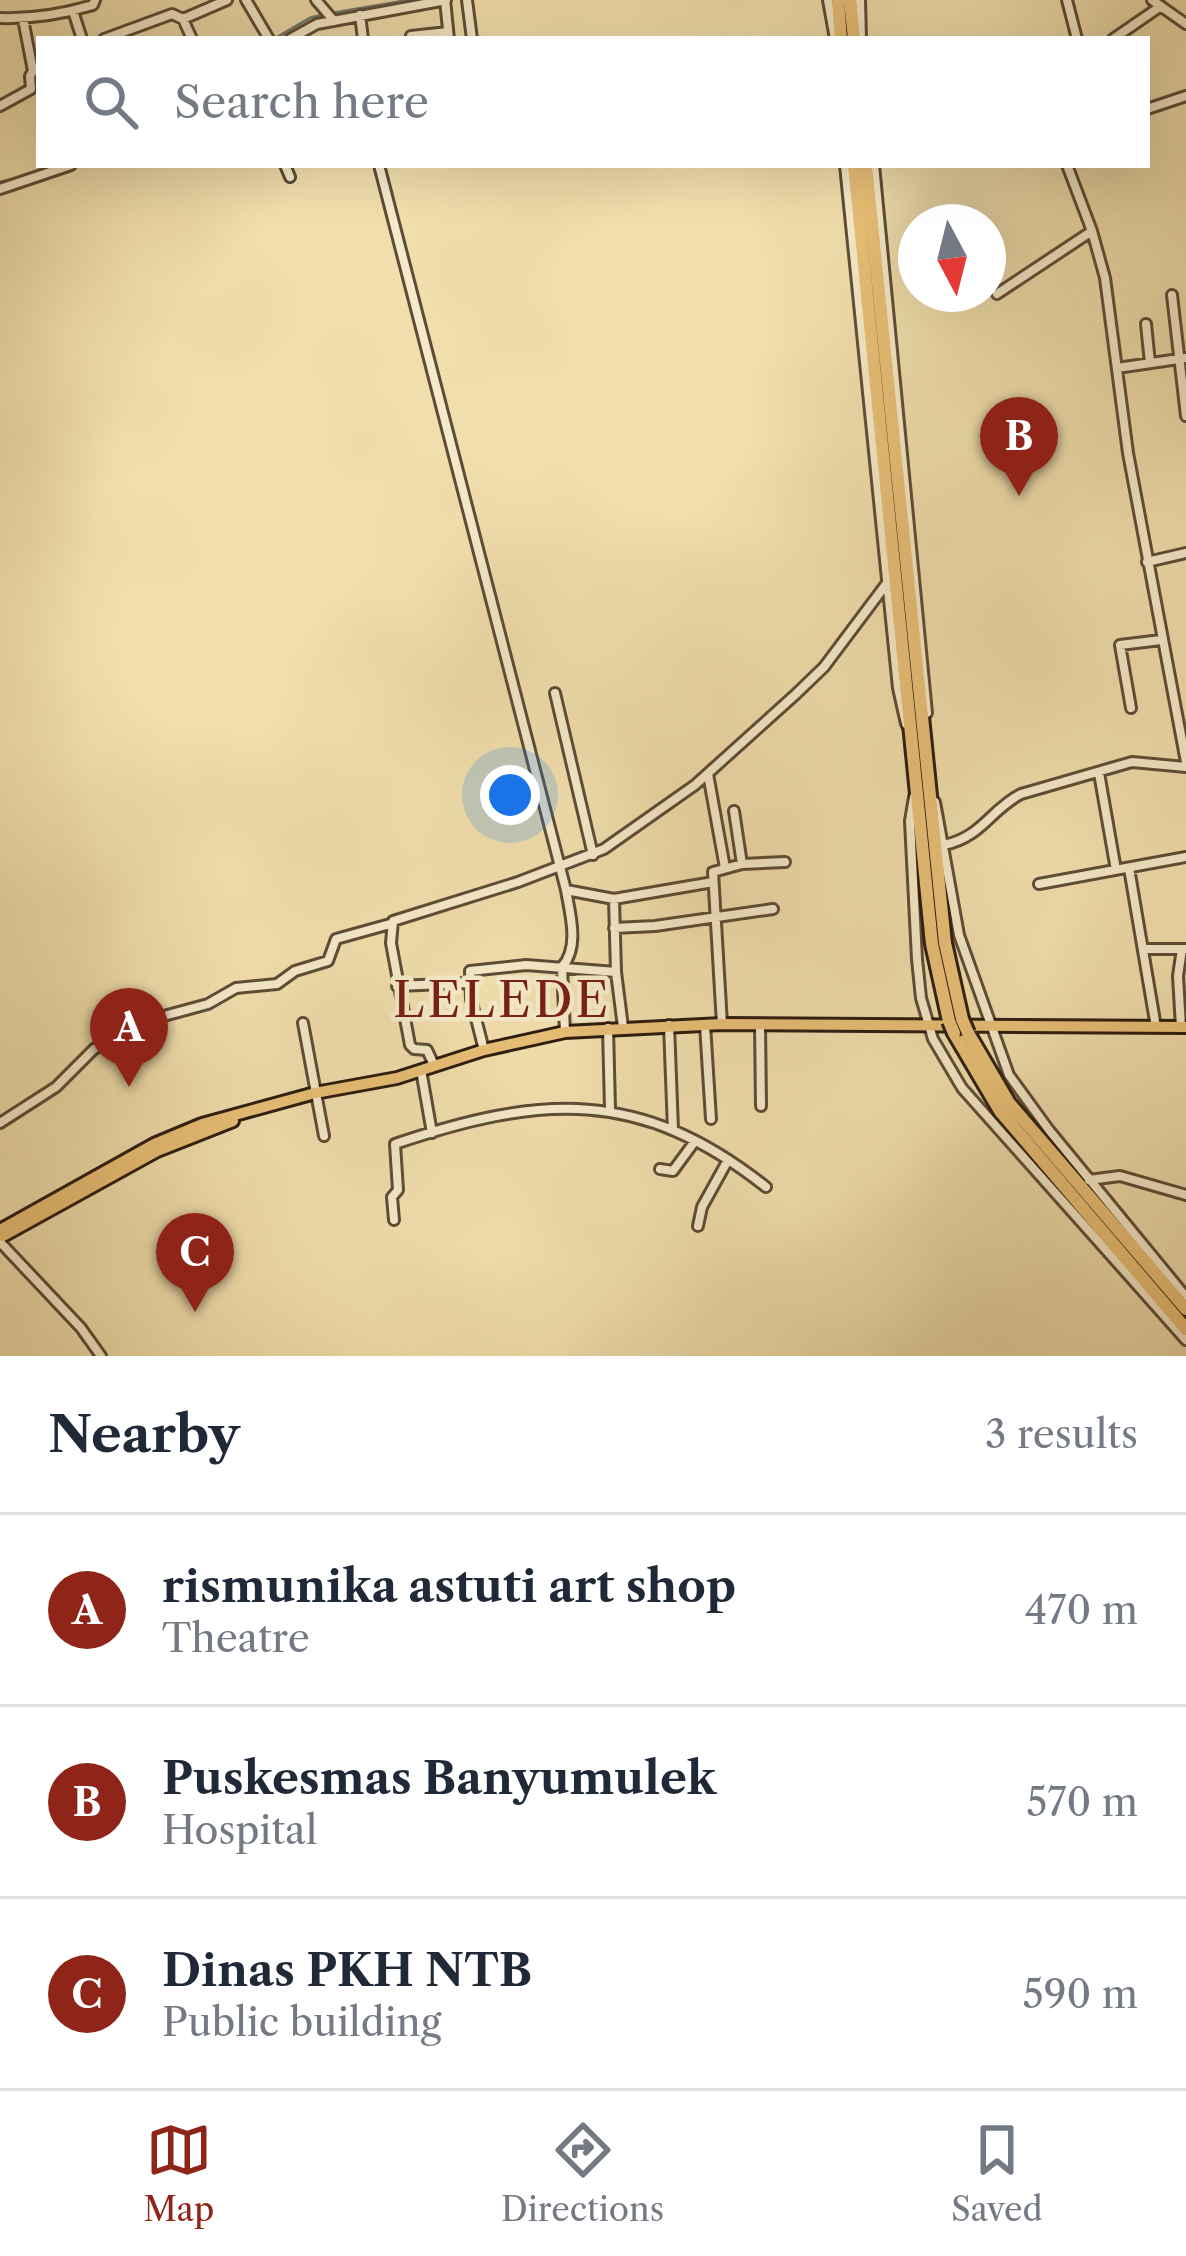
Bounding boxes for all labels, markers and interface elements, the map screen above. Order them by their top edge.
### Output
search box [36,36,1150,168]
icon: search [78,69,144,135]
text: Search here [174,74,429,130]
north arrow [898,204,1006,312]
pin: B [980,397,1058,496]
your location [480,765,540,825]
district label: LELEDE [393,970,611,1029]
pin: A [90,988,168,1087]
pin: C [156,1213,234,1312]
text: Nearby [48,1403,240,1465]
text: 3 results [985,1410,1138,1458]
text: rismunika astuti art shop [162,1558,736,1614]
text: A [72,1586,102,1634]
text: 470 m [1025,1586,1138,1634]
text: Theatre [162,1614,310,1662]
text: Puskesmas Banyumulek [162,1750,716,1806]
text: B [73,1778,102,1826]
text: 570 m [1026,1778,1138,1826]
text: Hospital [162,1806,317,1854]
text: Dinas PKH NTB [162,1942,532,1998]
text: C [71,1970,103,2018]
text: 590 m [1023,1970,1138,2018]
text: Public building [162,1998,441,2046]
tab: Map [143,2117,214,2230]
tab: Directions [501,2117,664,2230]
tab: Saved [951,2117,1043,2230]

